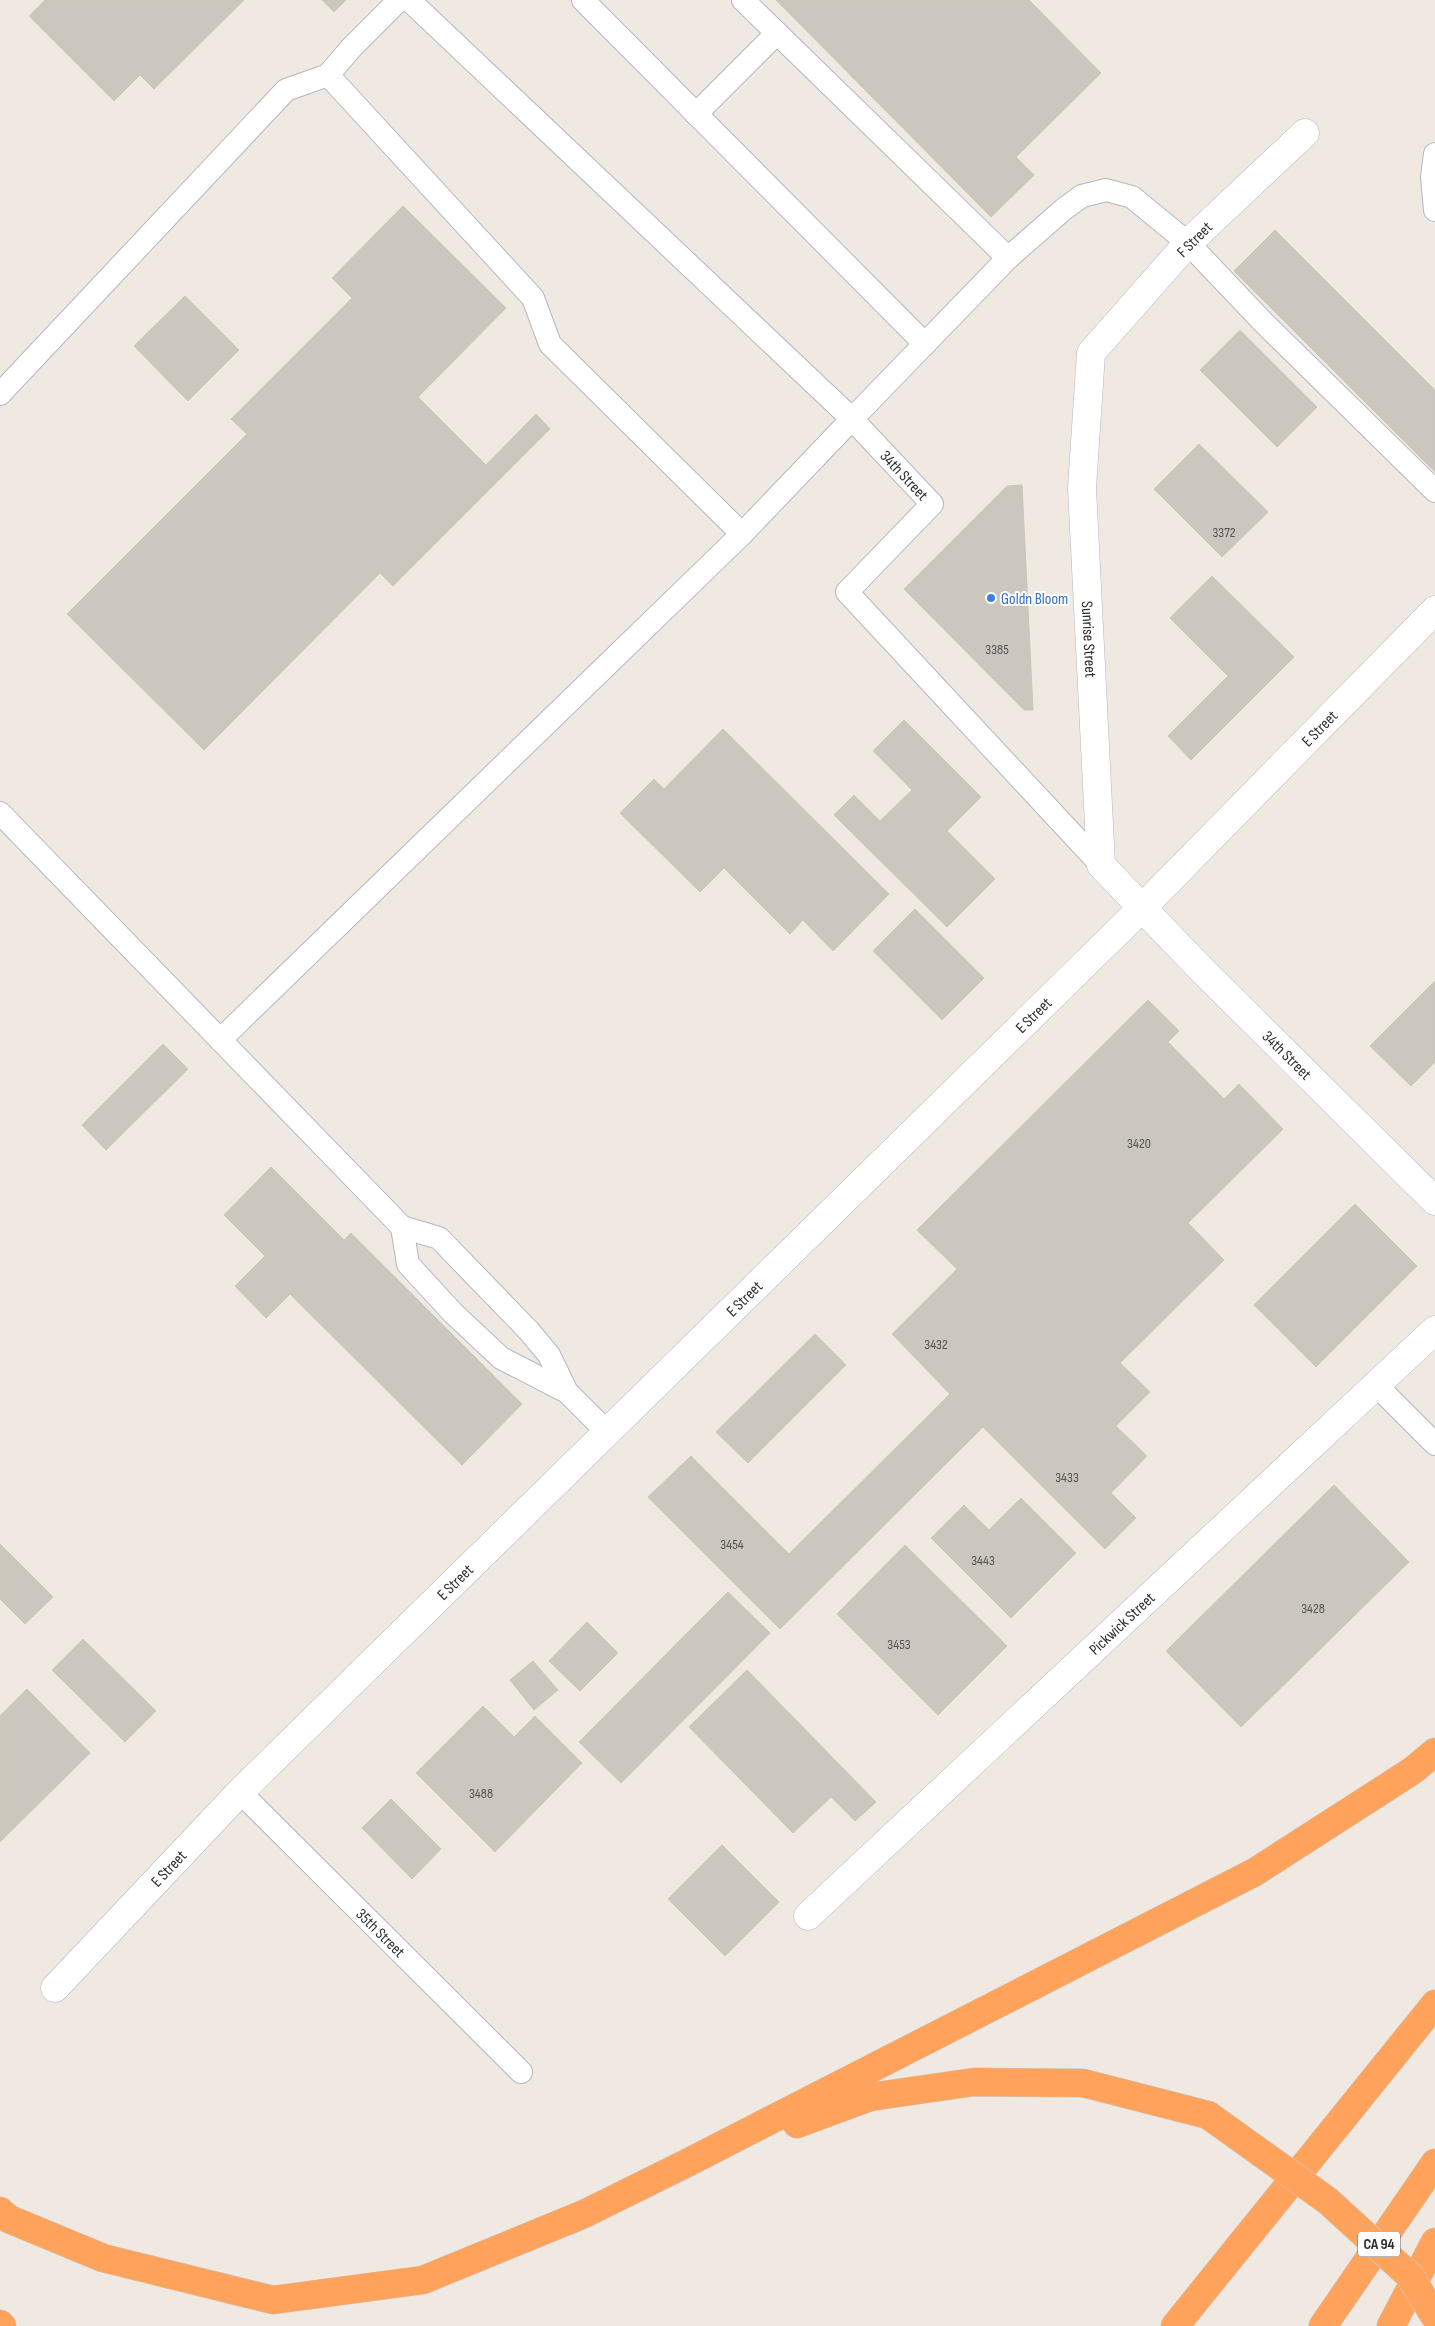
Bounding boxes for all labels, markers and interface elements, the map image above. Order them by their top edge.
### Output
street label: F Street [1173,218,1217,262]
street label: 34th Street [876,447,932,505]
house number: 3372 [1212,524,1236,541]
place label: Goldn Bloom [1001,590,1068,609]
marker: Goldn Bloom [985,592,997,604]
street label: Sunrise Street [1077,601,1100,678]
house number: 3385 [985,641,1009,658]
street label: E Street [1298,707,1342,751]
street label: E Street [1012,994,1056,1038]
street label: 34th Street [1258,1027,1315,1084]
house number: 3420 [1127,1135,1151,1152]
street label: E Street [723,1277,767,1321]
house number: 3432 [924,1336,948,1353]
house number: 3433 [1055,1469,1079,1486]
house number: 3454 [720,1536,744,1553]
house number: 3443 [971,1552,995,1569]
street label: E Street [434,1561,478,1605]
street label: Pickwick Street [1086,1589,1159,1660]
house number: 3428 [1301,1600,1325,1617]
house number: 3453 [887,1636,911,1653]
house number: 3488 [469,1785,493,1802]
street label: E Street [148,1847,191,1891]
street label: 35th Street [352,1905,408,1962]
road number: CA 94 [1358,2232,1400,2256]

